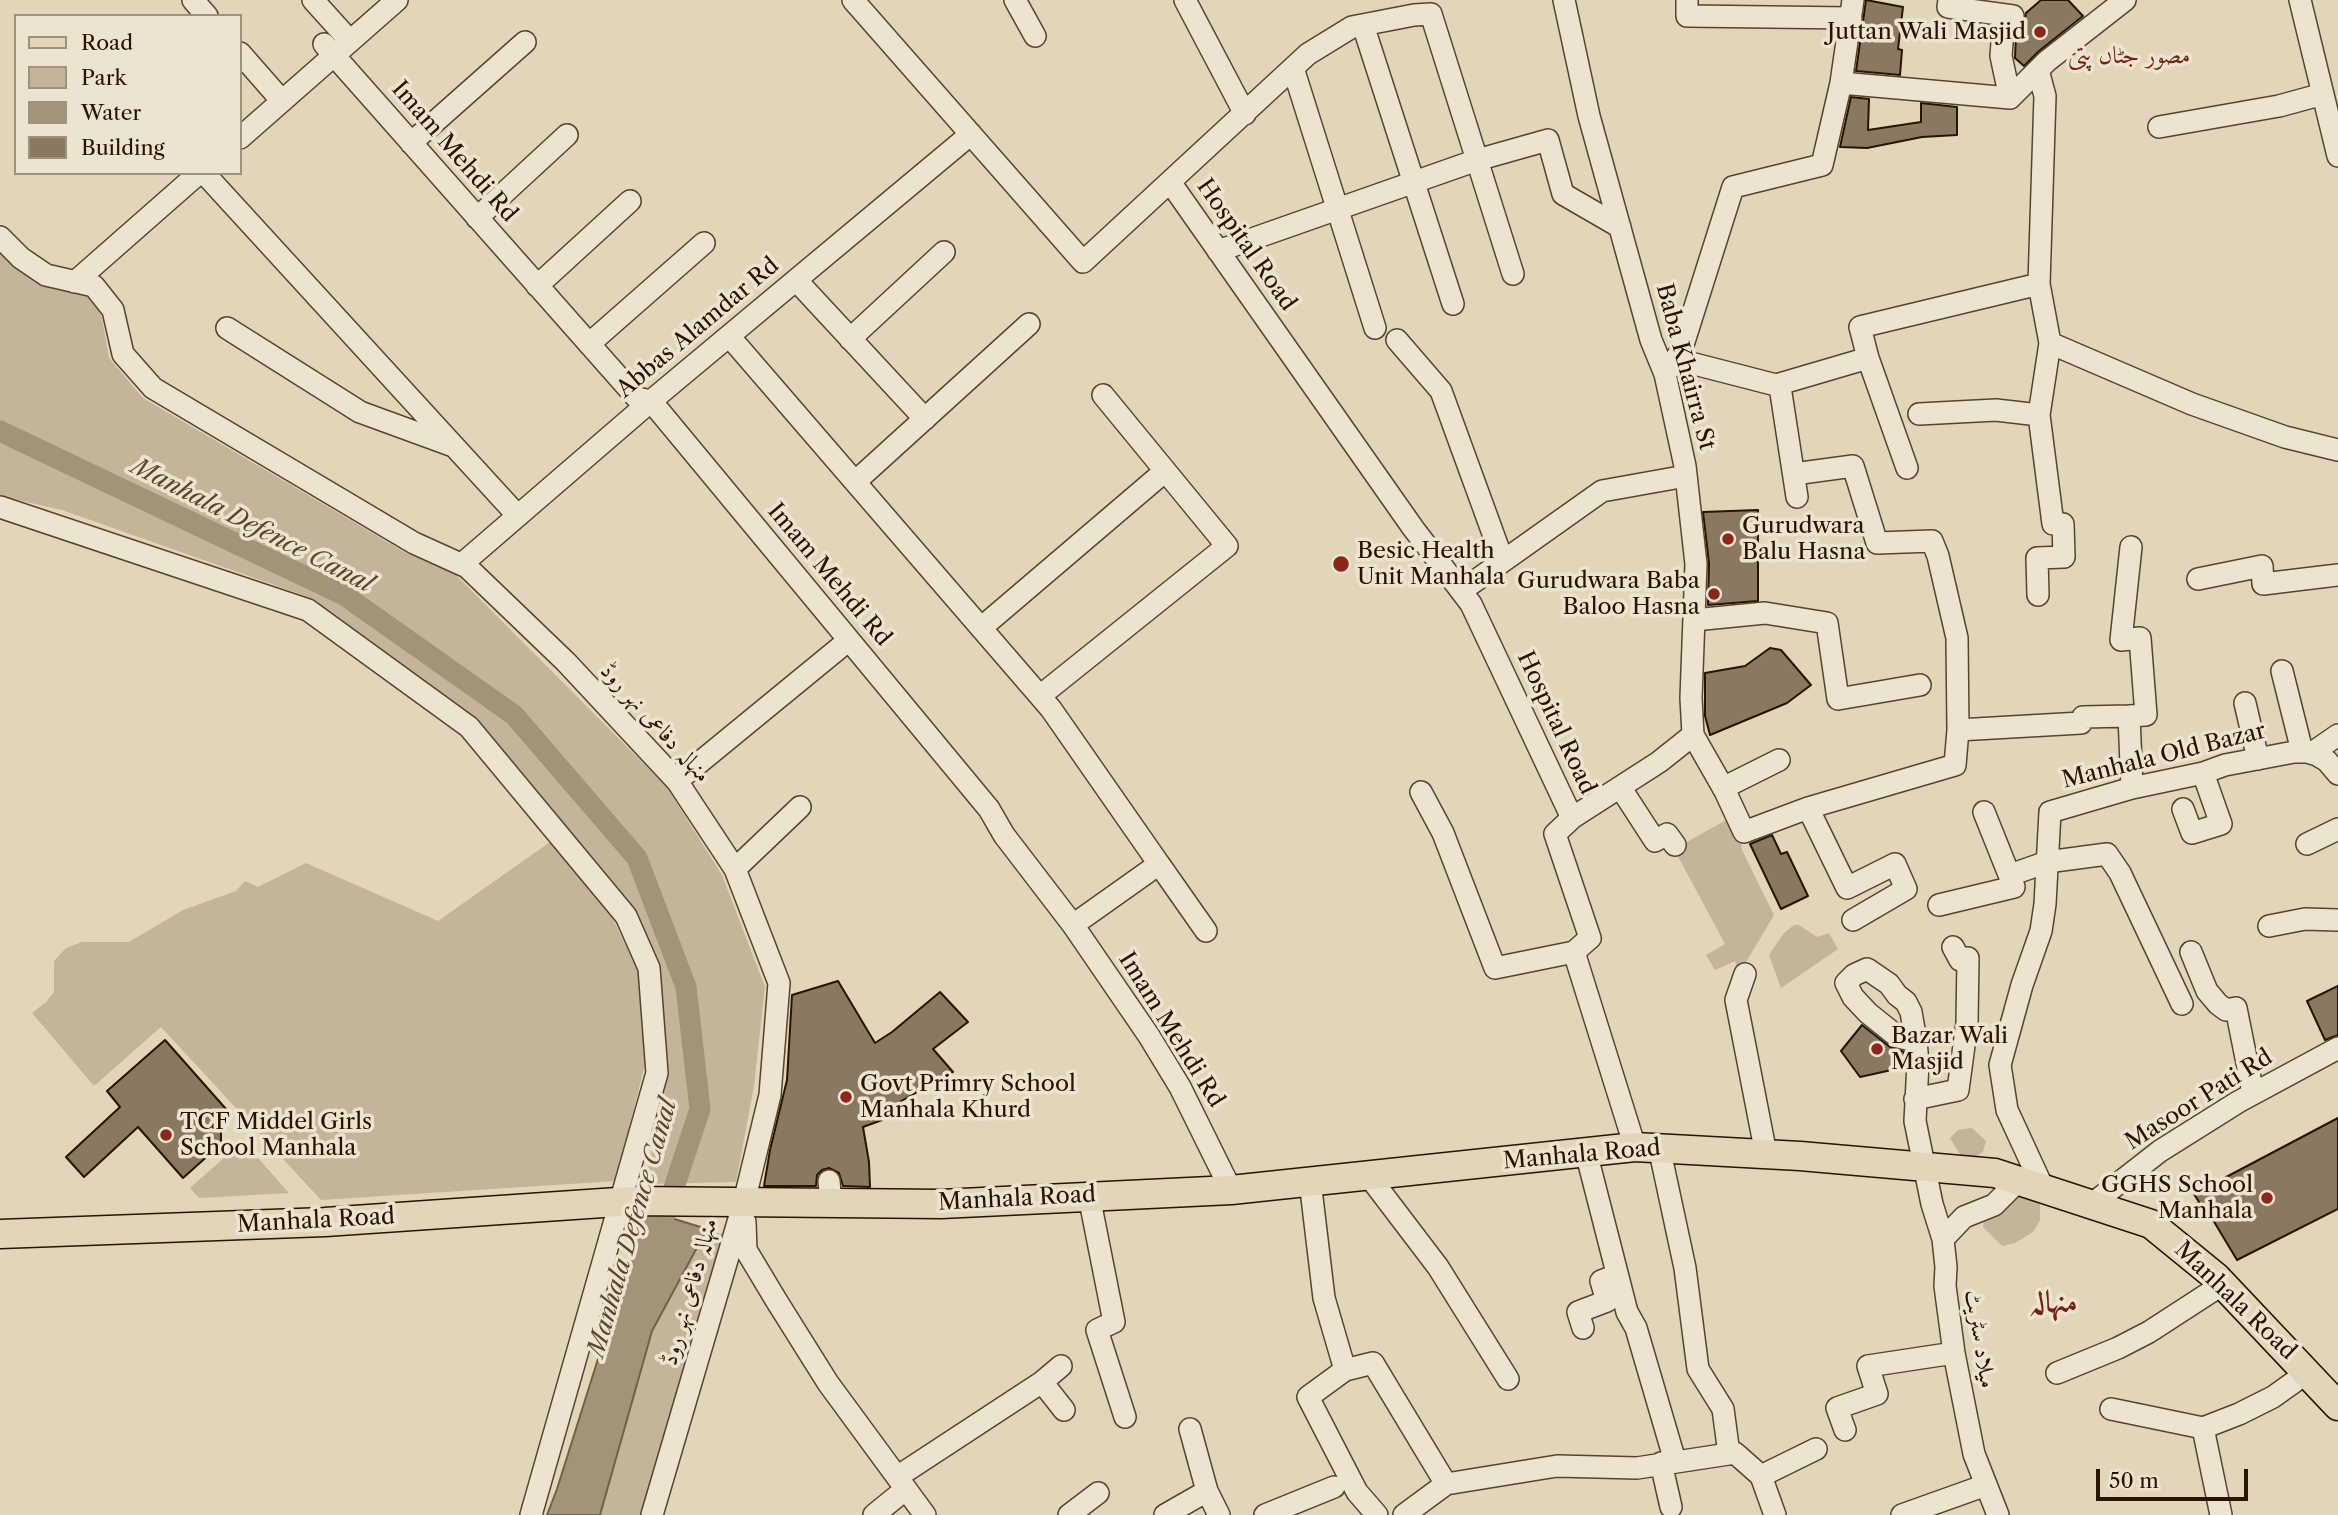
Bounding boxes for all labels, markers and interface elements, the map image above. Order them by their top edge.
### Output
legend [14,14,242,175]
place label: Juttan Wali Masjid [1827,18,2026,46]
marker: Juttan Wali Masjid [2032,24,2048,40]
text: Road [81,30,133,55]
district label: مصور جٹاں پتی [2068,42,2190,70]
text: Park [81,65,127,90]
street label: Imam Mehdi Rd [385,76,523,228]
text: Water [81,100,141,125]
text: Building [81,135,165,160]
street label: Hospital Road [1190,174,1302,316]
street label: Abbas Alamdar Rd [611,252,785,404]
street label: Baba Khairra St [1650,281,1720,453]
water label: Manhala Defence Canal [126,453,378,599]
street label: Imam Mehdi Rd [761,498,897,652]
place label: Gurudwara Balu Hasna [1742,512,1866,566]
marker: Gurudwara Balu Hasna [1720,531,1736,547]
place label: Besic Health Unit Manhala [1357,537,1505,591]
marker: Besic Health Unit Manhala [1331,554,1351,574]
place label: Gurudwara Baba Baloo Hasna [1517,567,1700,621]
marker: Gurudwara Baba Baloo Hasna [1706,586,1722,602]
street label: Hospital Road [1511,647,1601,799]
street label: منہالہ دفاعی نہر روڈ [594,657,716,789]
street label: Manhala Old Bazar [2059,717,2269,795]
street label: Imam Mehdi Rd [1112,947,1230,1113]
place label: Bazar Wali Masjid [1891,1022,2008,1076]
marker: Bazar Wali Masjid [1869,1041,1885,1057]
street label: Masoor Pati Rd [2120,1044,2278,1156]
place label: Govt Primry School Manhala Khurd [860,1070,1076,1124]
marker: Govt Primry School Manhala Khurd [838,1089,854,1105]
water label: Manhala Defence Canal [582,1096,684,1360]
place label: TCF Middel Girls School Manhala [180,1108,372,1162]
marker: TCF Middel Girls School Manhala [158,1127,174,1143]
street label: Manhala Road [1502,1134,1662,1176]
place label: GGHS School Manhala [2101,1171,2253,1225]
street label: Manhala Road [937,1181,1097,1217]
marker: GGHS School Manhala [2259,1190,2275,1206]
street label: Manhala Road [236,1203,396,1239]
street label: منہالہ دفاعی نہر روڈ [656,1215,724,1369]
street label: Manhala Road [2169,1236,2301,1366]
district label: منہالہ [2029,1285,2077,1321]
street label: میلاد سٹریٹ [1959,1288,2001,1390]
scale bar [2100,1456,2252,1500]
text: 50 m [2109,1468,2159,1493]

